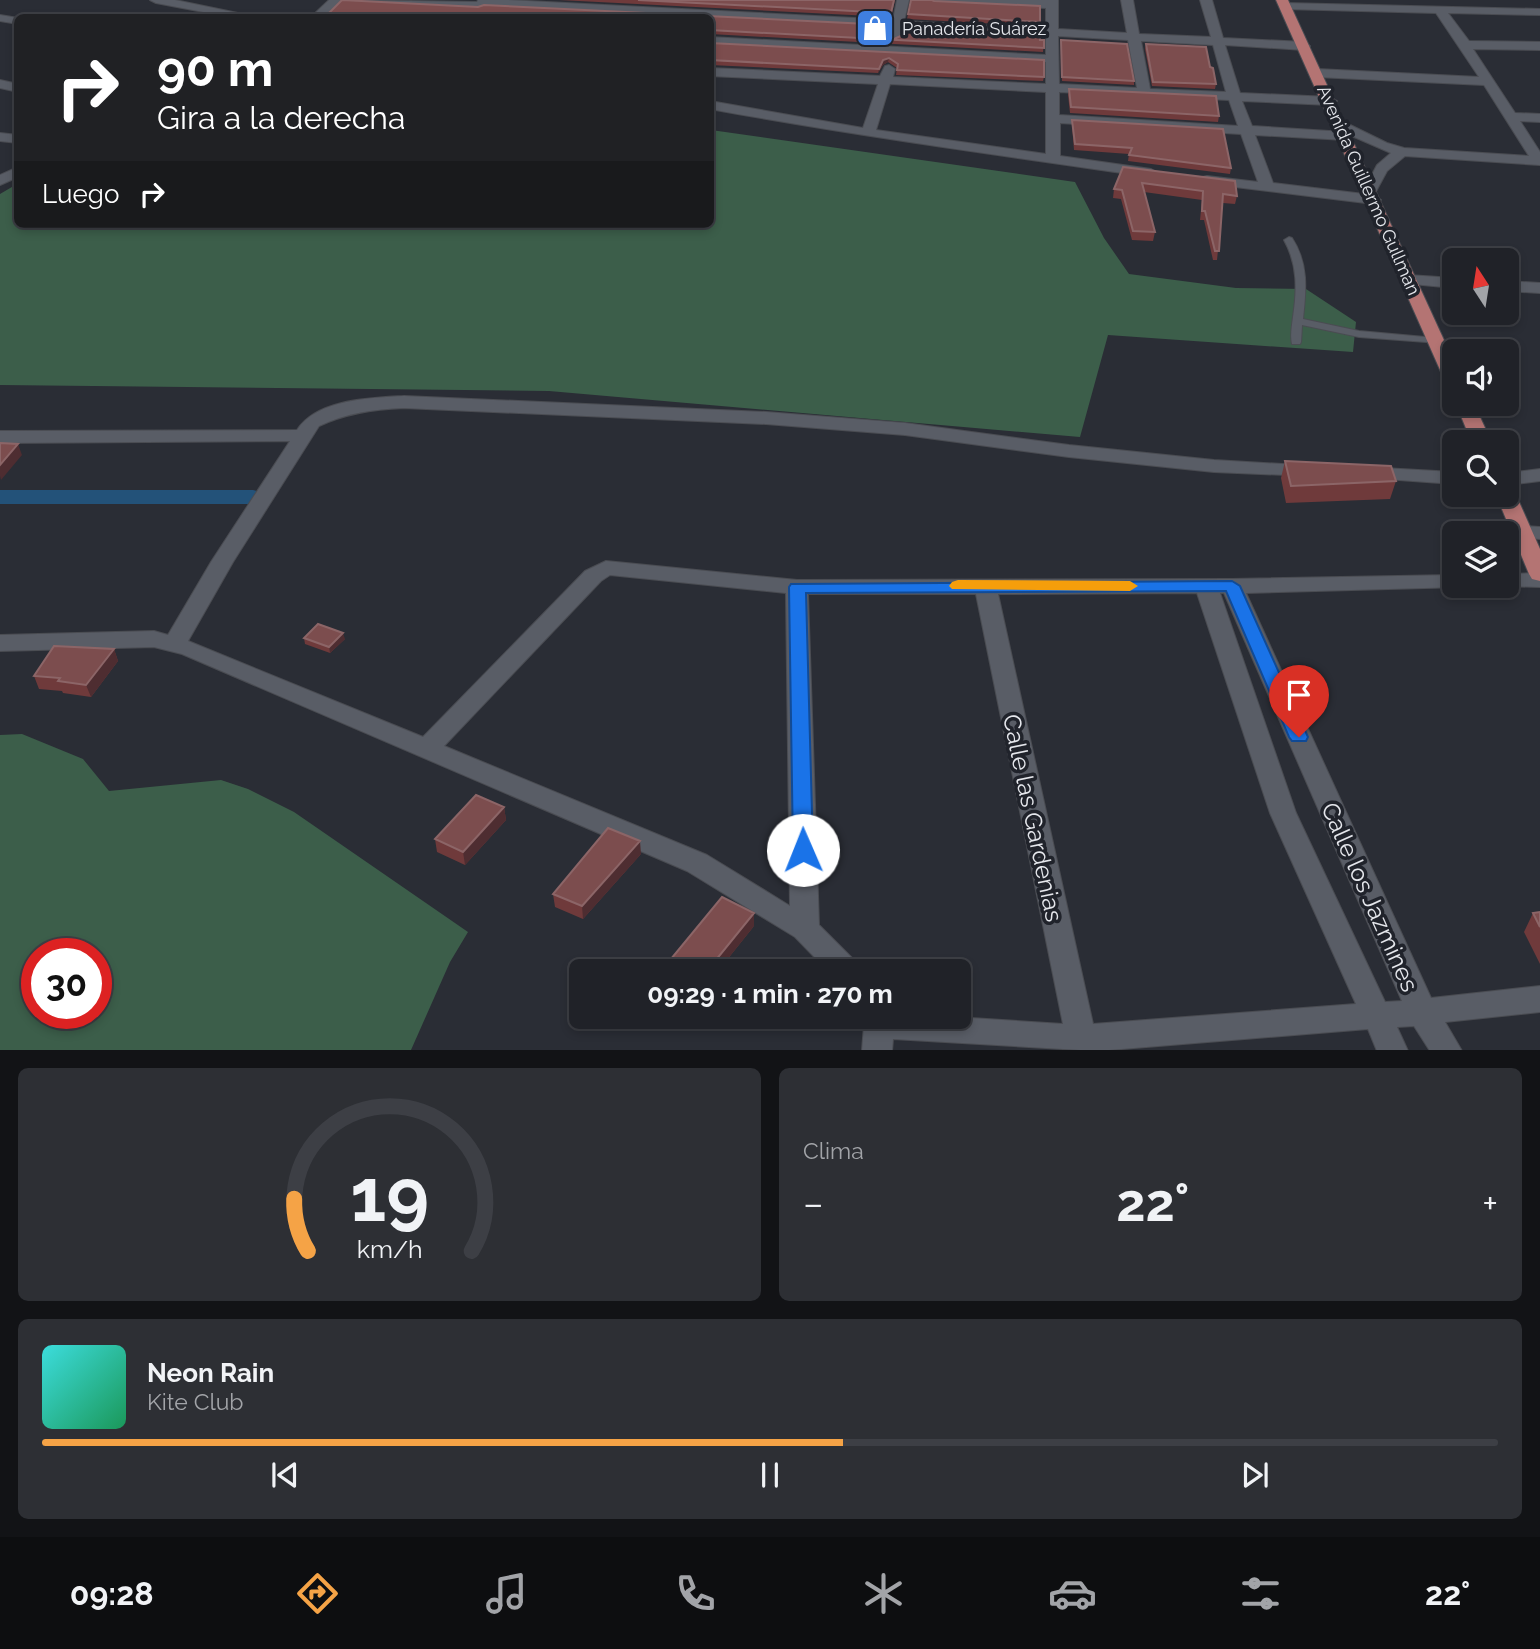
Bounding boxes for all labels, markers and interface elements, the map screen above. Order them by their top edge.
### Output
shop icon: Panadería Suárez [854,7,896,49]
place label: Panadería Suárez [902,18,1047,39]
text: 90 m [157,40,273,97]
icon: right [42,42,133,133]
street label: Avenida Guillermo Gullman [1313,82,1425,298]
text: Gira a la derecha [157,99,405,136]
icon: right [133,175,171,213]
text: Luego [42,179,119,209]
north arrow [1442,248,1519,326]
map controls [1442,248,1519,598]
button: sound [1442,339,1519,416]
button: search [1442,430,1519,507]
button: layers [1442,521,1519,598]
pin [1269,665,1329,737]
icon: arrive [1280,676,1318,714]
street label: Calle las Gardenias [997,712,1069,924]
street label: Calle los Jazmines [1315,798,1425,996]
position arrow [766,813,840,887]
speed limit sign: 30 [21,938,112,1029]
text: 09:29 · 1 min · 270 m [647,979,893,1009]
text: Clima [803,1137,864,1164]
text: 19 [350,1153,429,1238]
text: 22° [1116,1172,1189,1233]
text: − [803,1181,823,1226]
text: + [1482,1181,1498,1226]
text: km/h [357,1233,422,1263]
text: Neon Rain [147,1358,274,1388]
text: Kite Club [147,1388,244,1415]
icon: previous [266,1456,304,1494]
icon: pause [751,1456,789,1494]
icon: next [1236,1456,1274,1494]
icon: directions [293,1569,342,1618]
icon: music [482,1569,531,1618]
icon: phone [671,1569,720,1618]
icon: climate [859,1569,908,1618]
icon: car [1048,1569,1097,1618]
icon: filters [1236,1569,1285,1618]
text: 09:28 [70,1575,154,1612]
text: 22° [1425,1575,1470,1612]

